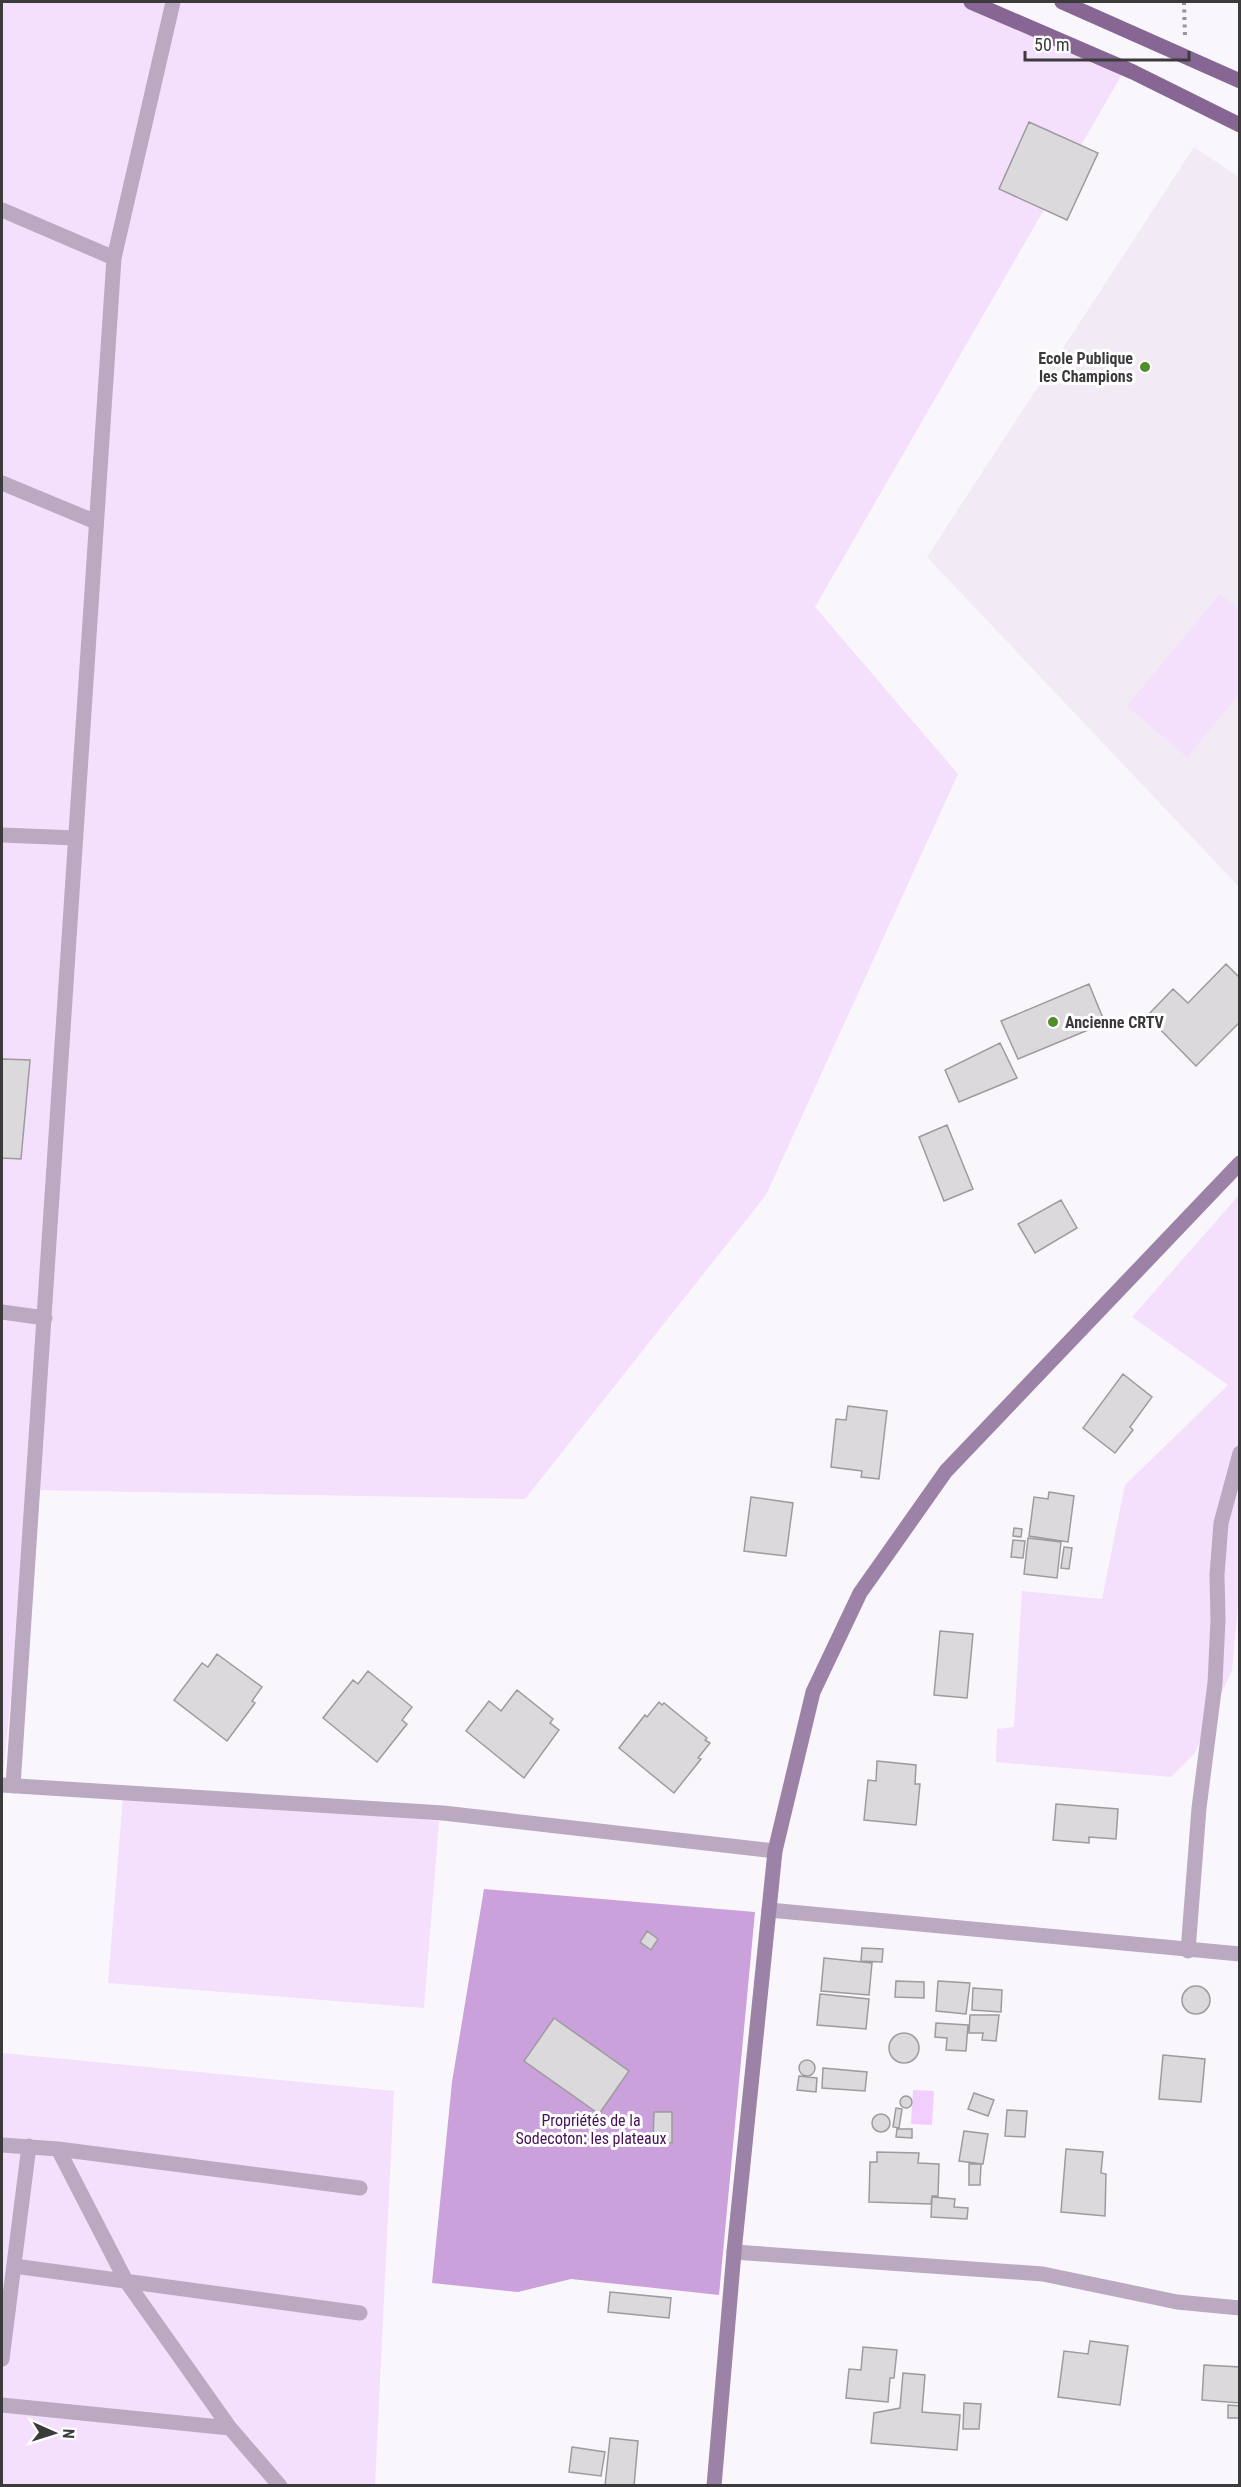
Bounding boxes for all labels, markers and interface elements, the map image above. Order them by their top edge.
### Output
scale bar [1025,24,1188,62]
text: 50 m [1034,34,1069,55]
place label: Ecole Publique les Champions [1038,349,1133,386]
marker: Ecole Publique les Champions [1138,360,1152,374]
place label: Ancienne CRTV [1065,1013,1165,1032]
marker: Ancienne CRTV [1046,1015,1060,1029]
park label: Propriétés de la Sodecoton: les plateaux [516,2111,666,2148]
north arrow [24,2403,84,2463]
text: N [59,2428,78,2439]

